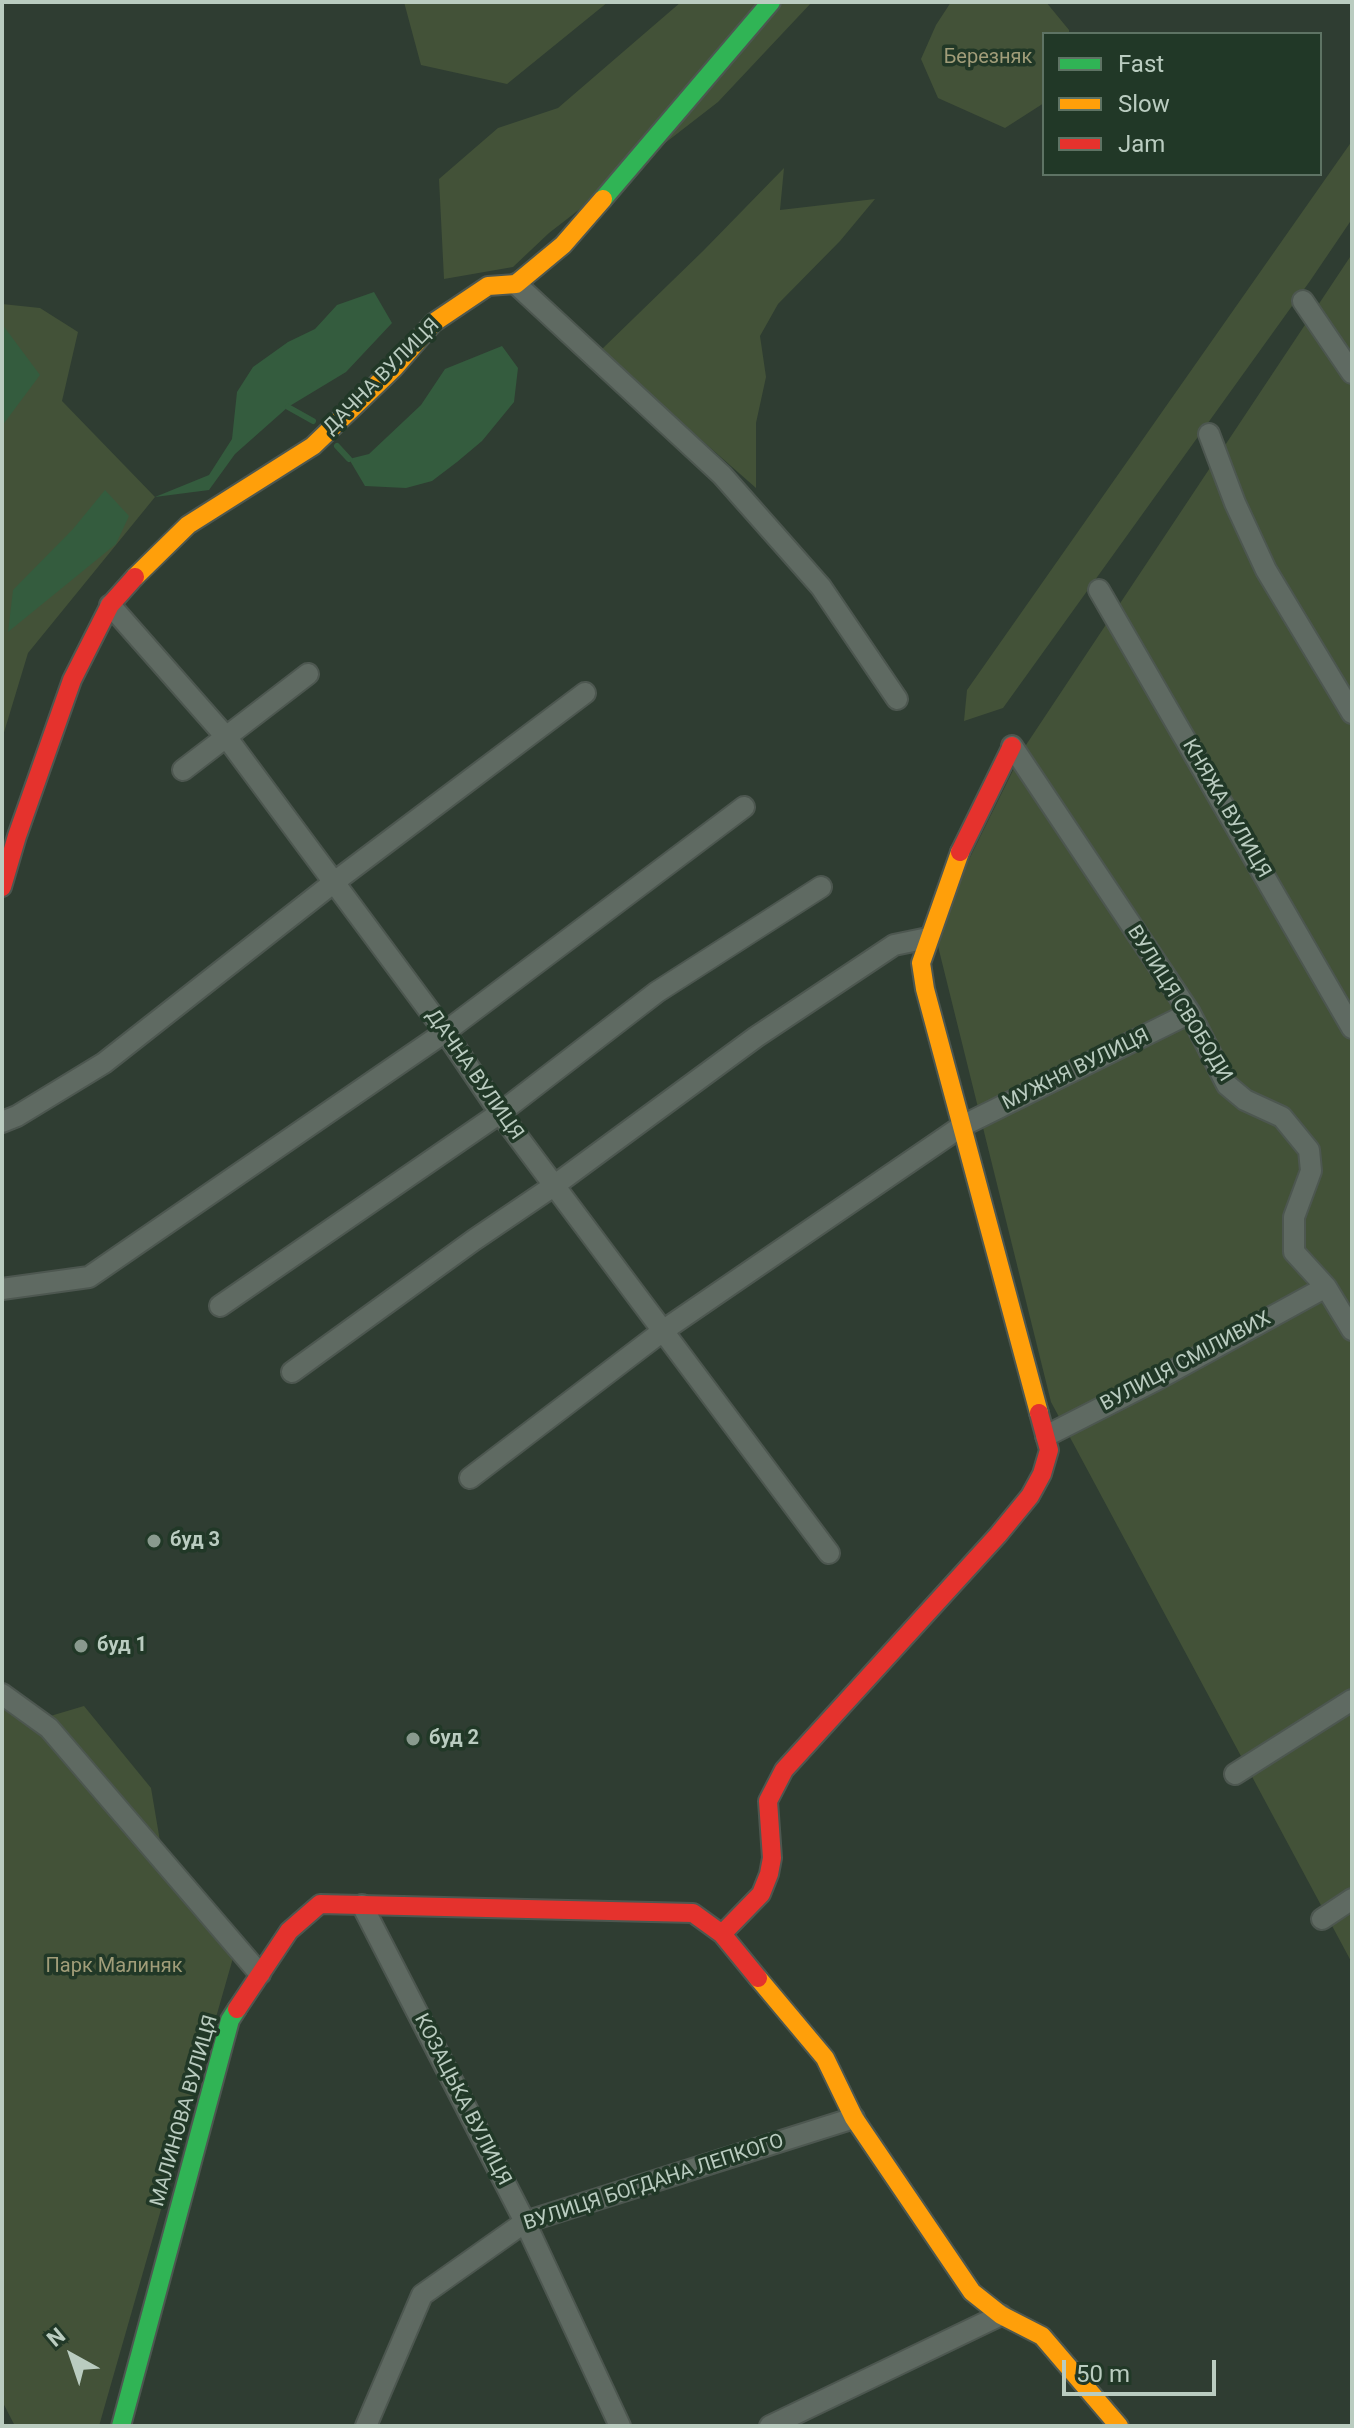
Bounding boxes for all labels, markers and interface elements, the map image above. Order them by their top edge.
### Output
legend [1042,32,1322,176]
park label: Березняк [944,46,1032,70]
text: Fast [1118,50,1164,78]
text: Slow [1118,90,1170,118]
text: Jam [1118,130,1165,158]
street label: ДАЧНА ВУЛИЦЯ [319,314,445,440]
street label: КНЯЖА ВУЛИЦЯ [1177,735,1275,883]
street label: ВУЛИЦЯ СВОБОДИ [1121,921,1237,1087]
street label: ДАЧНА ВУЛИЦЯ [420,1005,528,1145]
street label: МУЖНЯ ВУЛИЦЯ [999,1024,1153,1116]
street label: ВУЛИЦЯ СМІЛИВИХ [1097,1307,1275,1417]
place label: буд 3 [170,1529,220,1553]
marker: буд 3 [145,1532,163,1550]
place label: буд 1 [97,1634,147,1658]
marker: буд 1 [72,1637,90,1655]
place label: буд 2 [429,1727,479,1751]
marker: буд 2 [404,1730,422,1748]
park label: Парк Малиняк [46,1955,182,1979]
street label: КОЗАЦЬКА ВУЛИЦЯ [408,2010,516,2190]
street label: МАЛИНОВА ВУЛИЦЯ [146,2013,224,2209]
street label: ВУЛИЦЯ БОГДАНА ЛЕПКОГО [521,2130,787,2236]
north arrow [32,2316,112,2396]
text: N [42,2323,70,2352]
scale bar [1066,2344,1220,2394]
text: 50 m [1076,2360,1130,2388]

